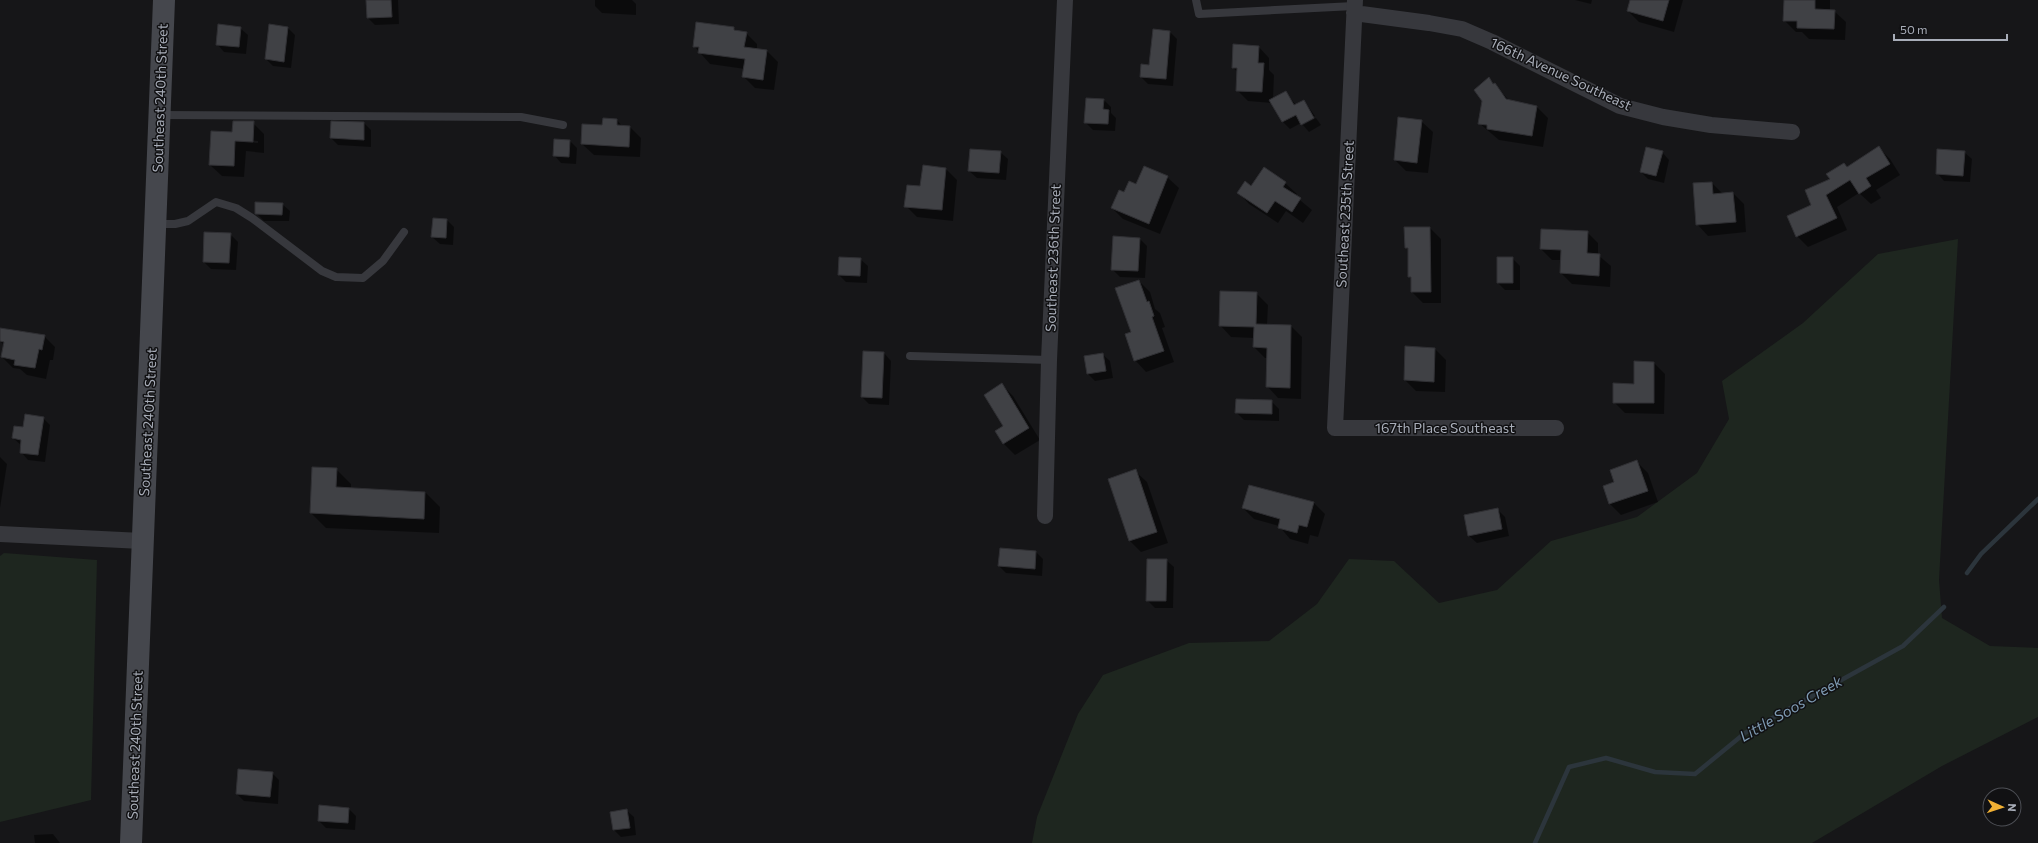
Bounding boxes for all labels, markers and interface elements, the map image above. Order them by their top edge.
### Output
scale bar [1894,16,2007,42]
text: 50 m [1900,22,1928,36]
street label: Southeast 240th Street [148,23,171,173]
street label: 166th Avenue Southeast [1488,33,1635,114]
street label: Southeast 235th Street [1332,140,1357,288]
street label: Southeast 236th Street [1041,184,1064,332]
street label: Southeast 240th Street [135,347,160,497]
street label: 167th Place Southeast [1375,419,1515,436]
street label: Southeast 240th Street [123,670,146,820]
water label: Little Soos Creek [1736,671,1846,745]
north arrow [1982,787,2022,827]
text: N [2006,803,2019,812]

